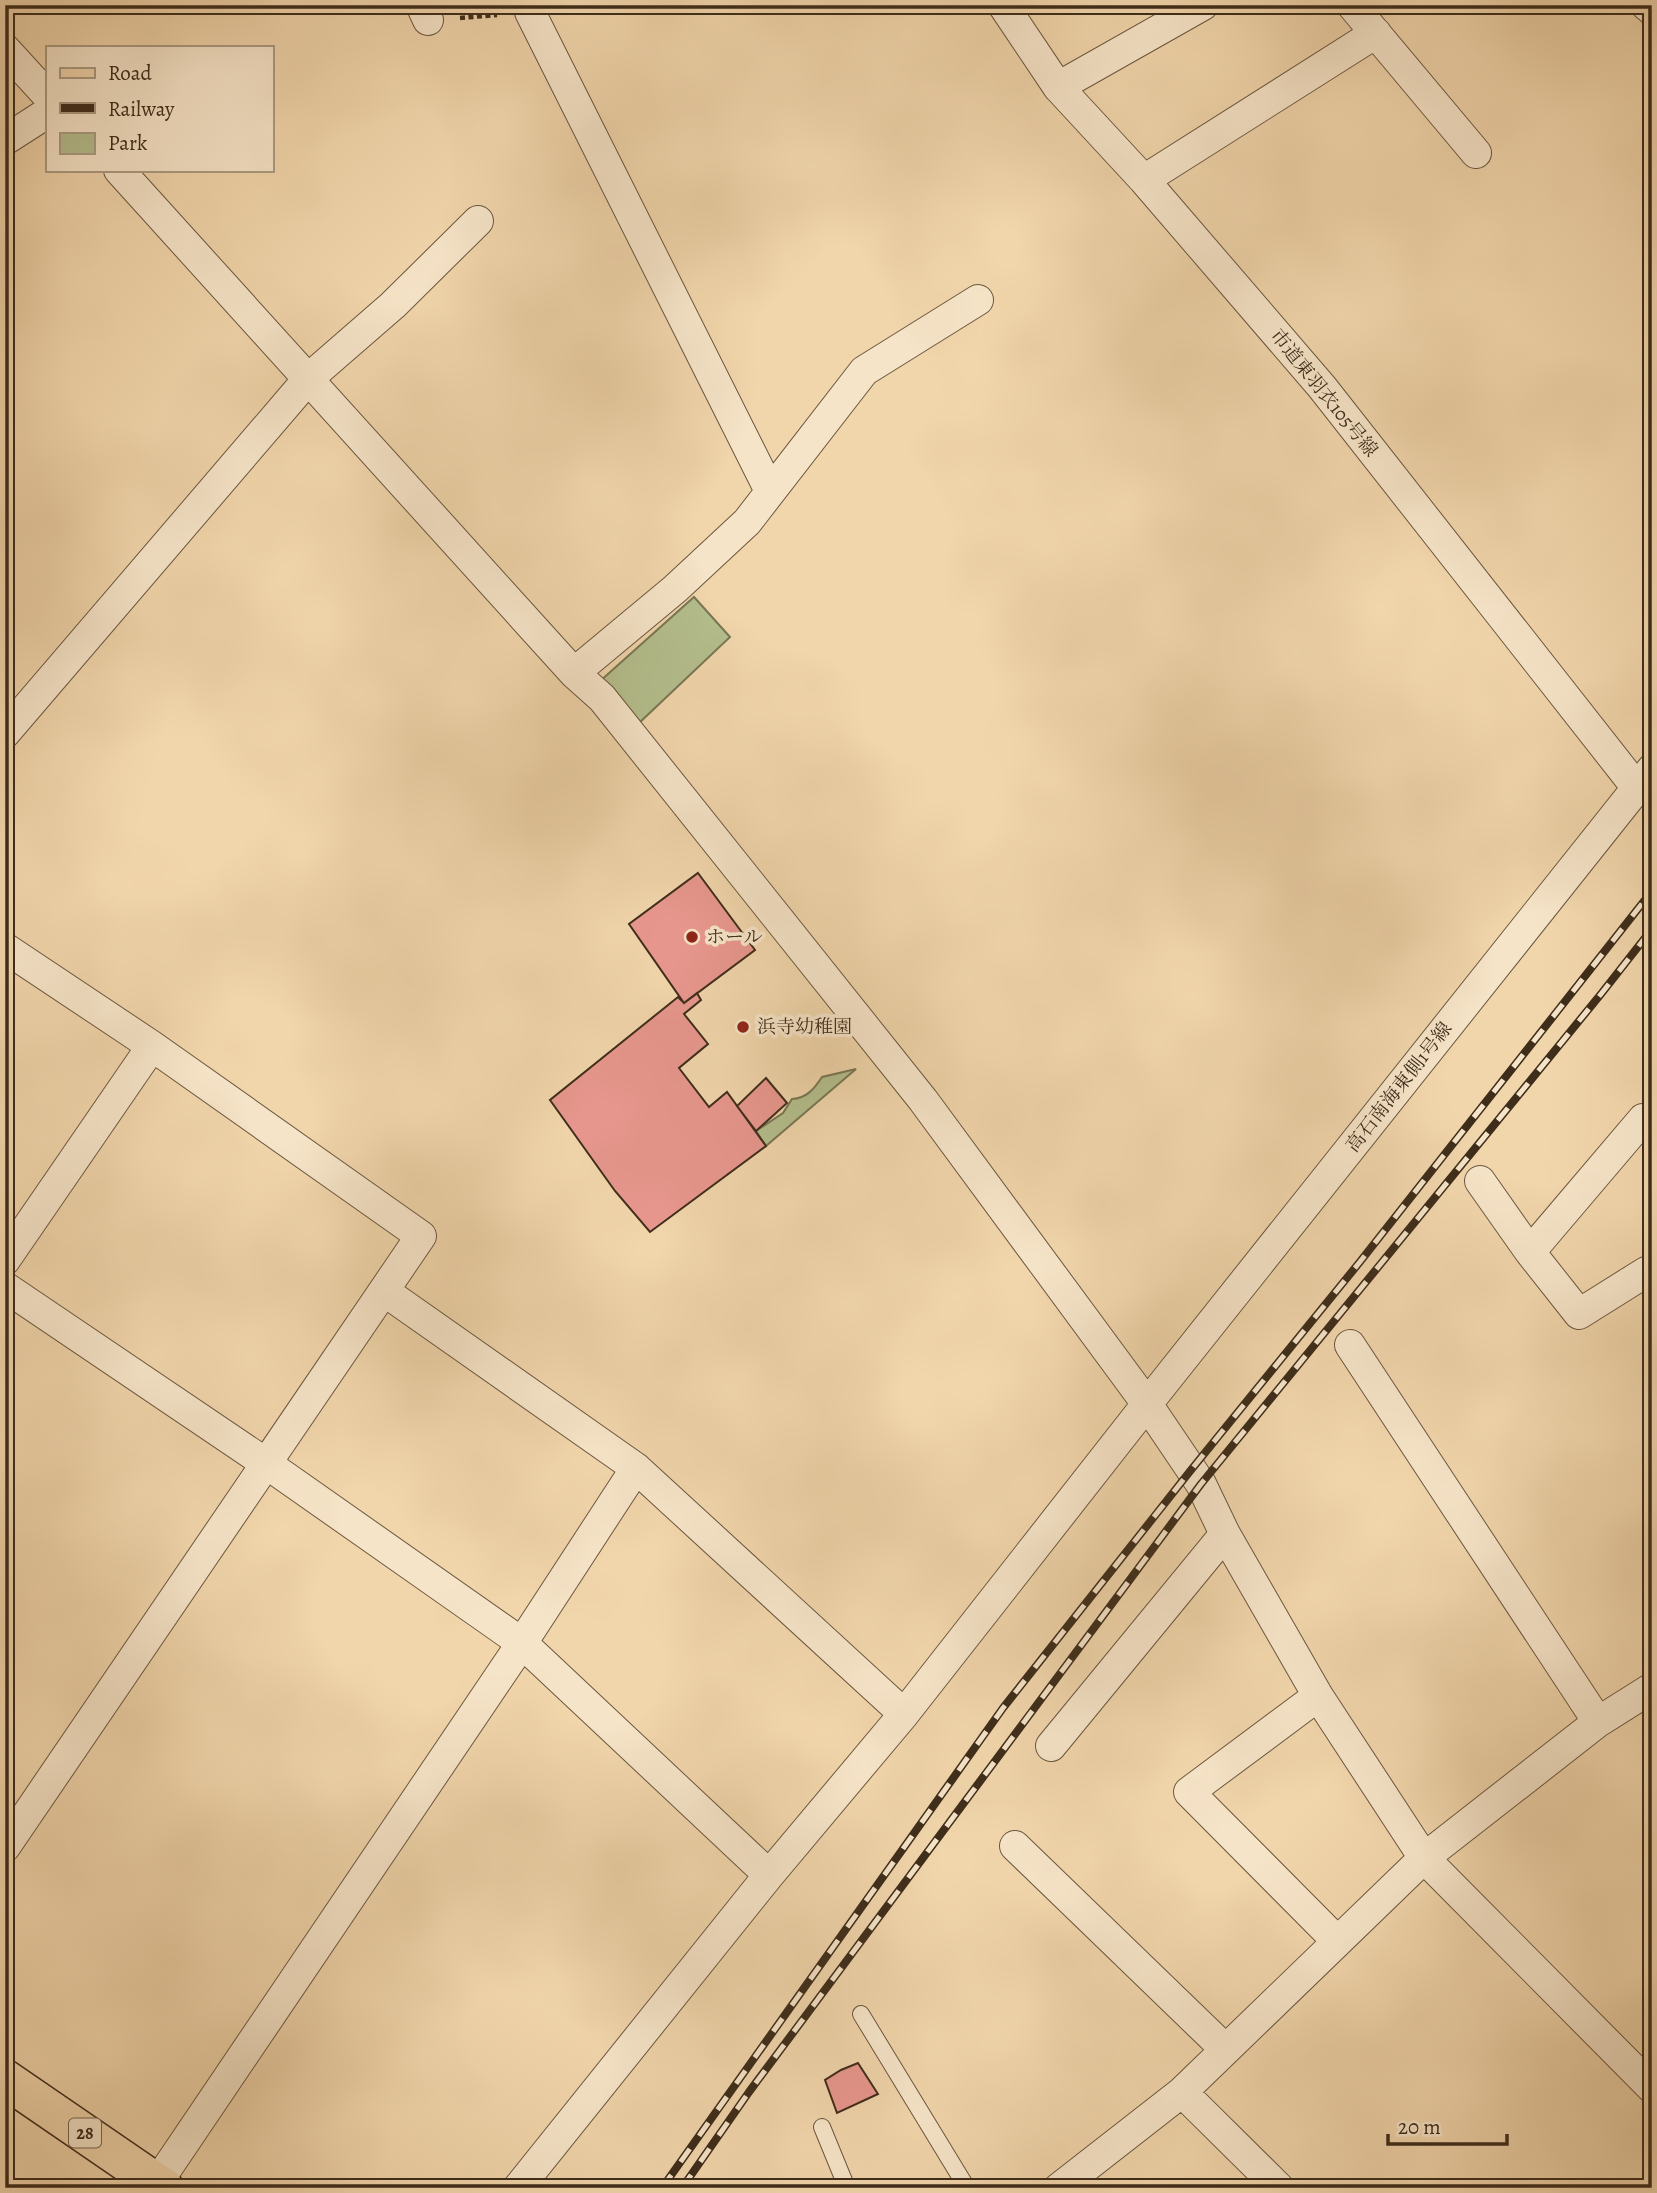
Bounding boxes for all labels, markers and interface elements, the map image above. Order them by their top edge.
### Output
legend [46,46,273,172]
text: Road [108,59,152,87]
text: Railway [108,95,175,123]
text: Park [108,129,148,157]
street label: 市道東羽衣105号線 [1264,324,1384,462]
place label: ホール [706,924,763,950]
marker: ホール [684,929,700,945]
place label: 浜寺幼稚園 [757,1014,852,1040]
street label: 高石南海東側1号線 [1340,1017,1458,1157]
marker: 浜寺幼稚園 [735,1019,751,1035]
scale bar [1388,2102,1506,2146]
text: 20 m [1398,2113,1441,2141]
road number: 28 [69,2118,101,2148]

